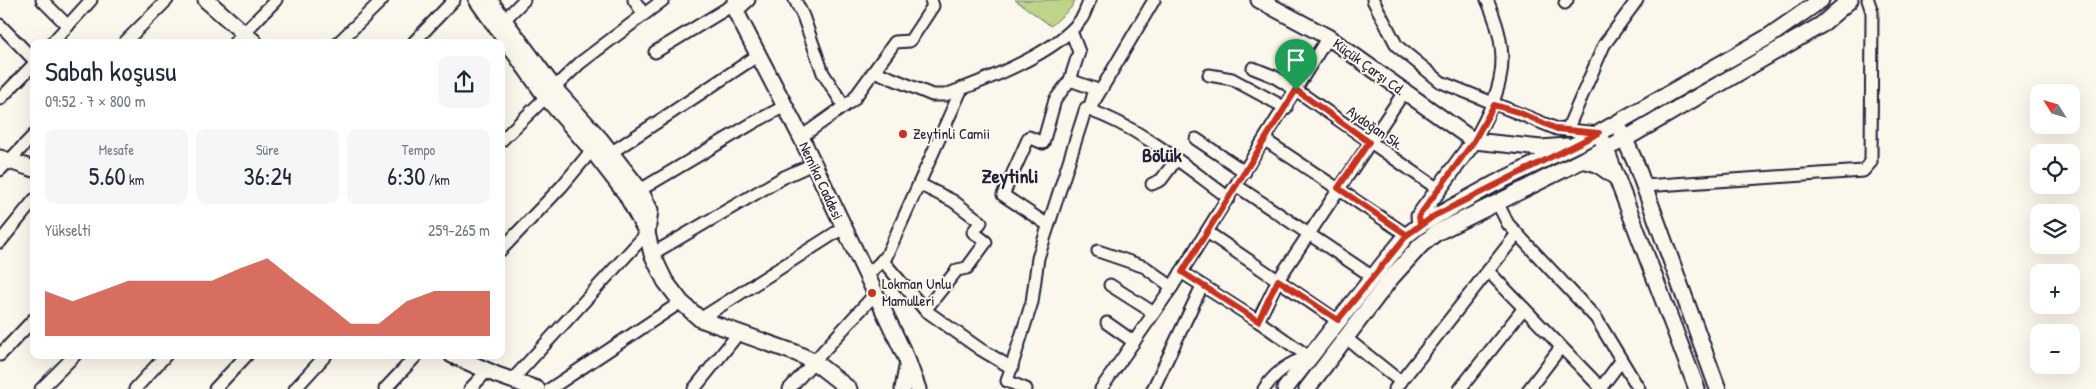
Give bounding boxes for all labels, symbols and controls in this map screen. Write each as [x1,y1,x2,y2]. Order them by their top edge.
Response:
street label: Küçük Çarşı Cd. [1329,33,1410,100]
pin [1275,39,1317,90]
icon: arrive [1282,46,1310,74]
text: Sabah koşusu [45,52,176,90]
button: share [438,56,490,108]
north arrow [2030,84,2080,134]
map controls [2030,84,2080,374]
text: 09:52 · 7 × 800 m [45,90,146,112]
street label: Aydoğan Sk. [1343,100,1408,155]
place label: Zeytinli Camii [913,123,990,144]
marker: Zeytinli Camii [897,128,909,140]
street label: Nemika Caddesi [794,138,849,223]
text: Mesafe [99,140,134,159]
text: Süre [256,140,279,159]
text: Tempo [402,140,435,159]
district label: Bölük [1142,141,1183,168]
button: locate [2030,144,2080,194]
text: 5.60 [89,159,126,193]
text: 36:24 [243,159,292,193]
text: 6:30 [387,159,425,193]
district label: Zeytinli [982,162,1038,190]
text: km [126,170,144,189]
text: /km [425,170,450,189]
button: layers [2030,204,2080,254]
text: Yükselti [45,219,91,241]
text: 259–265 m [428,219,490,241]
button: + [2030,264,2080,314]
place label: Lokman Unlu Mamulleri [882,273,951,311]
marker: Lokman Unlu Mamulleri [866,287,878,299]
button: − [2030,324,2080,374]

